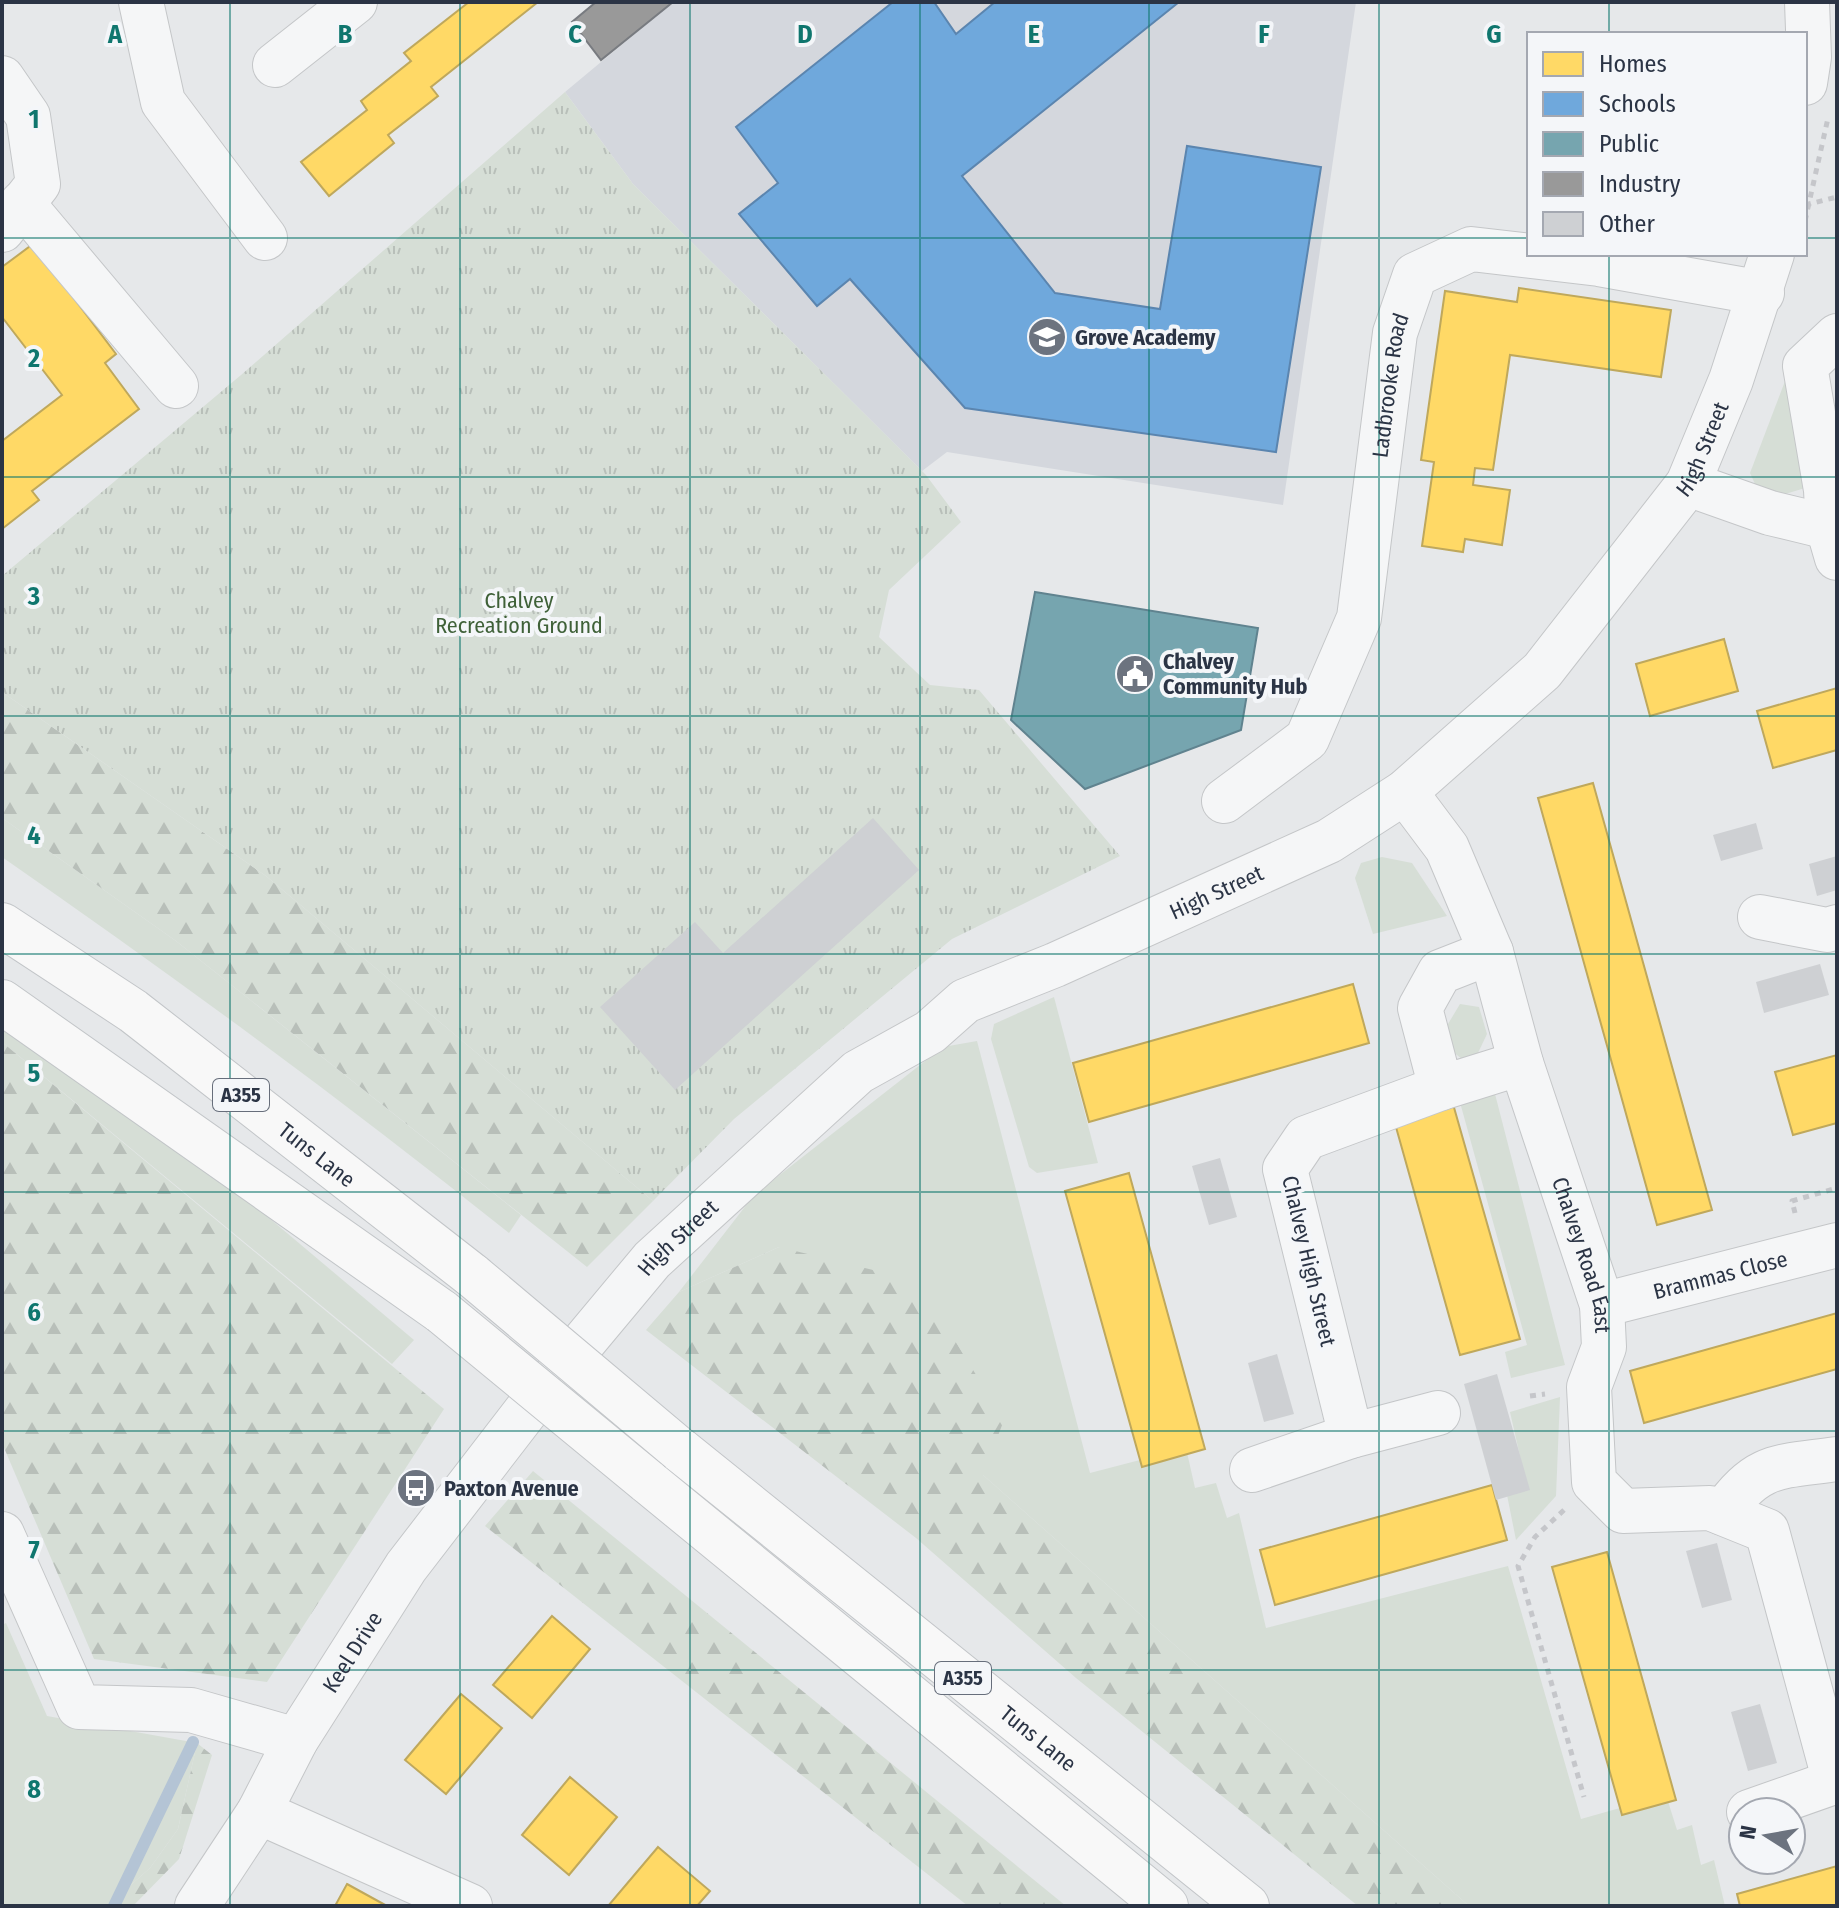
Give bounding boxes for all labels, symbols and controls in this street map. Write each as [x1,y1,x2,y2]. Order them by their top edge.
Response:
text: A [107,19,123,50]
text: B [338,19,353,50]
text: C [568,19,582,50]
text: D [797,19,813,50]
text: E [1028,19,1040,50]
text: F [1258,19,1270,50]
text: G [1486,19,1502,50]
legend [1527,32,1807,256]
text: Homes [1599,50,1667,78]
text: Schools [1599,90,1676,118]
text: 1 [29,104,40,135]
text: Public [1599,130,1659,158]
text: Industry [1599,170,1681,198]
text: Other [1599,210,1655,238]
street label: Ladbrooke Road [1366,309,1414,459]
school or university icon: Grove Academy [1026,316,1068,358]
place label: Grove Academy [1075,324,1216,351]
text: 2 [27,343,40,374]
street label: High Street [1670,397,1734,502]
text: 3 [27,581,40,612]
park label: Chalvey Recreation Ground [435,587,603,639]
place label: Chalvey Community Hub [1163,648,1307,700]
public building icon: Chalvey Community Hub [1114,653,1156,695]
text: 4 [27,820,41,851]
street label: High Street [1165,859,1268,925]
text: 5 [28,1058,41,1089]
road number: A355 [213,1079,269,1111]
street label: Tuns Lane [273,1116,361,1193]
street label: Chalvey High Street [1276,1173,1342,1350]
street label: Chalvey Road East [1547,1173,1617,1334]
street label: High Street [631,1193,724,1281]
street label: Brammas Close [1650,1245,1790,1305]
text: 6 [27,1297,41,1328]
bus stop icon: Paxton Avenue [395,1467,437,1509]
place label: Paxton Avenue [444,1475,579,1502]
text: 7 [28,1535,40,1566]
street label: Keel Drive [316,1606,388,1697]
road number: A355 [935,1662,991,1694]
street label: Tuns Lane [995,1700,1082,1777]
text: 8 [27,1774,41,1805]
north arrow [1727,1796,1807,1876]
text: N [1733,1823,1762,1841]

